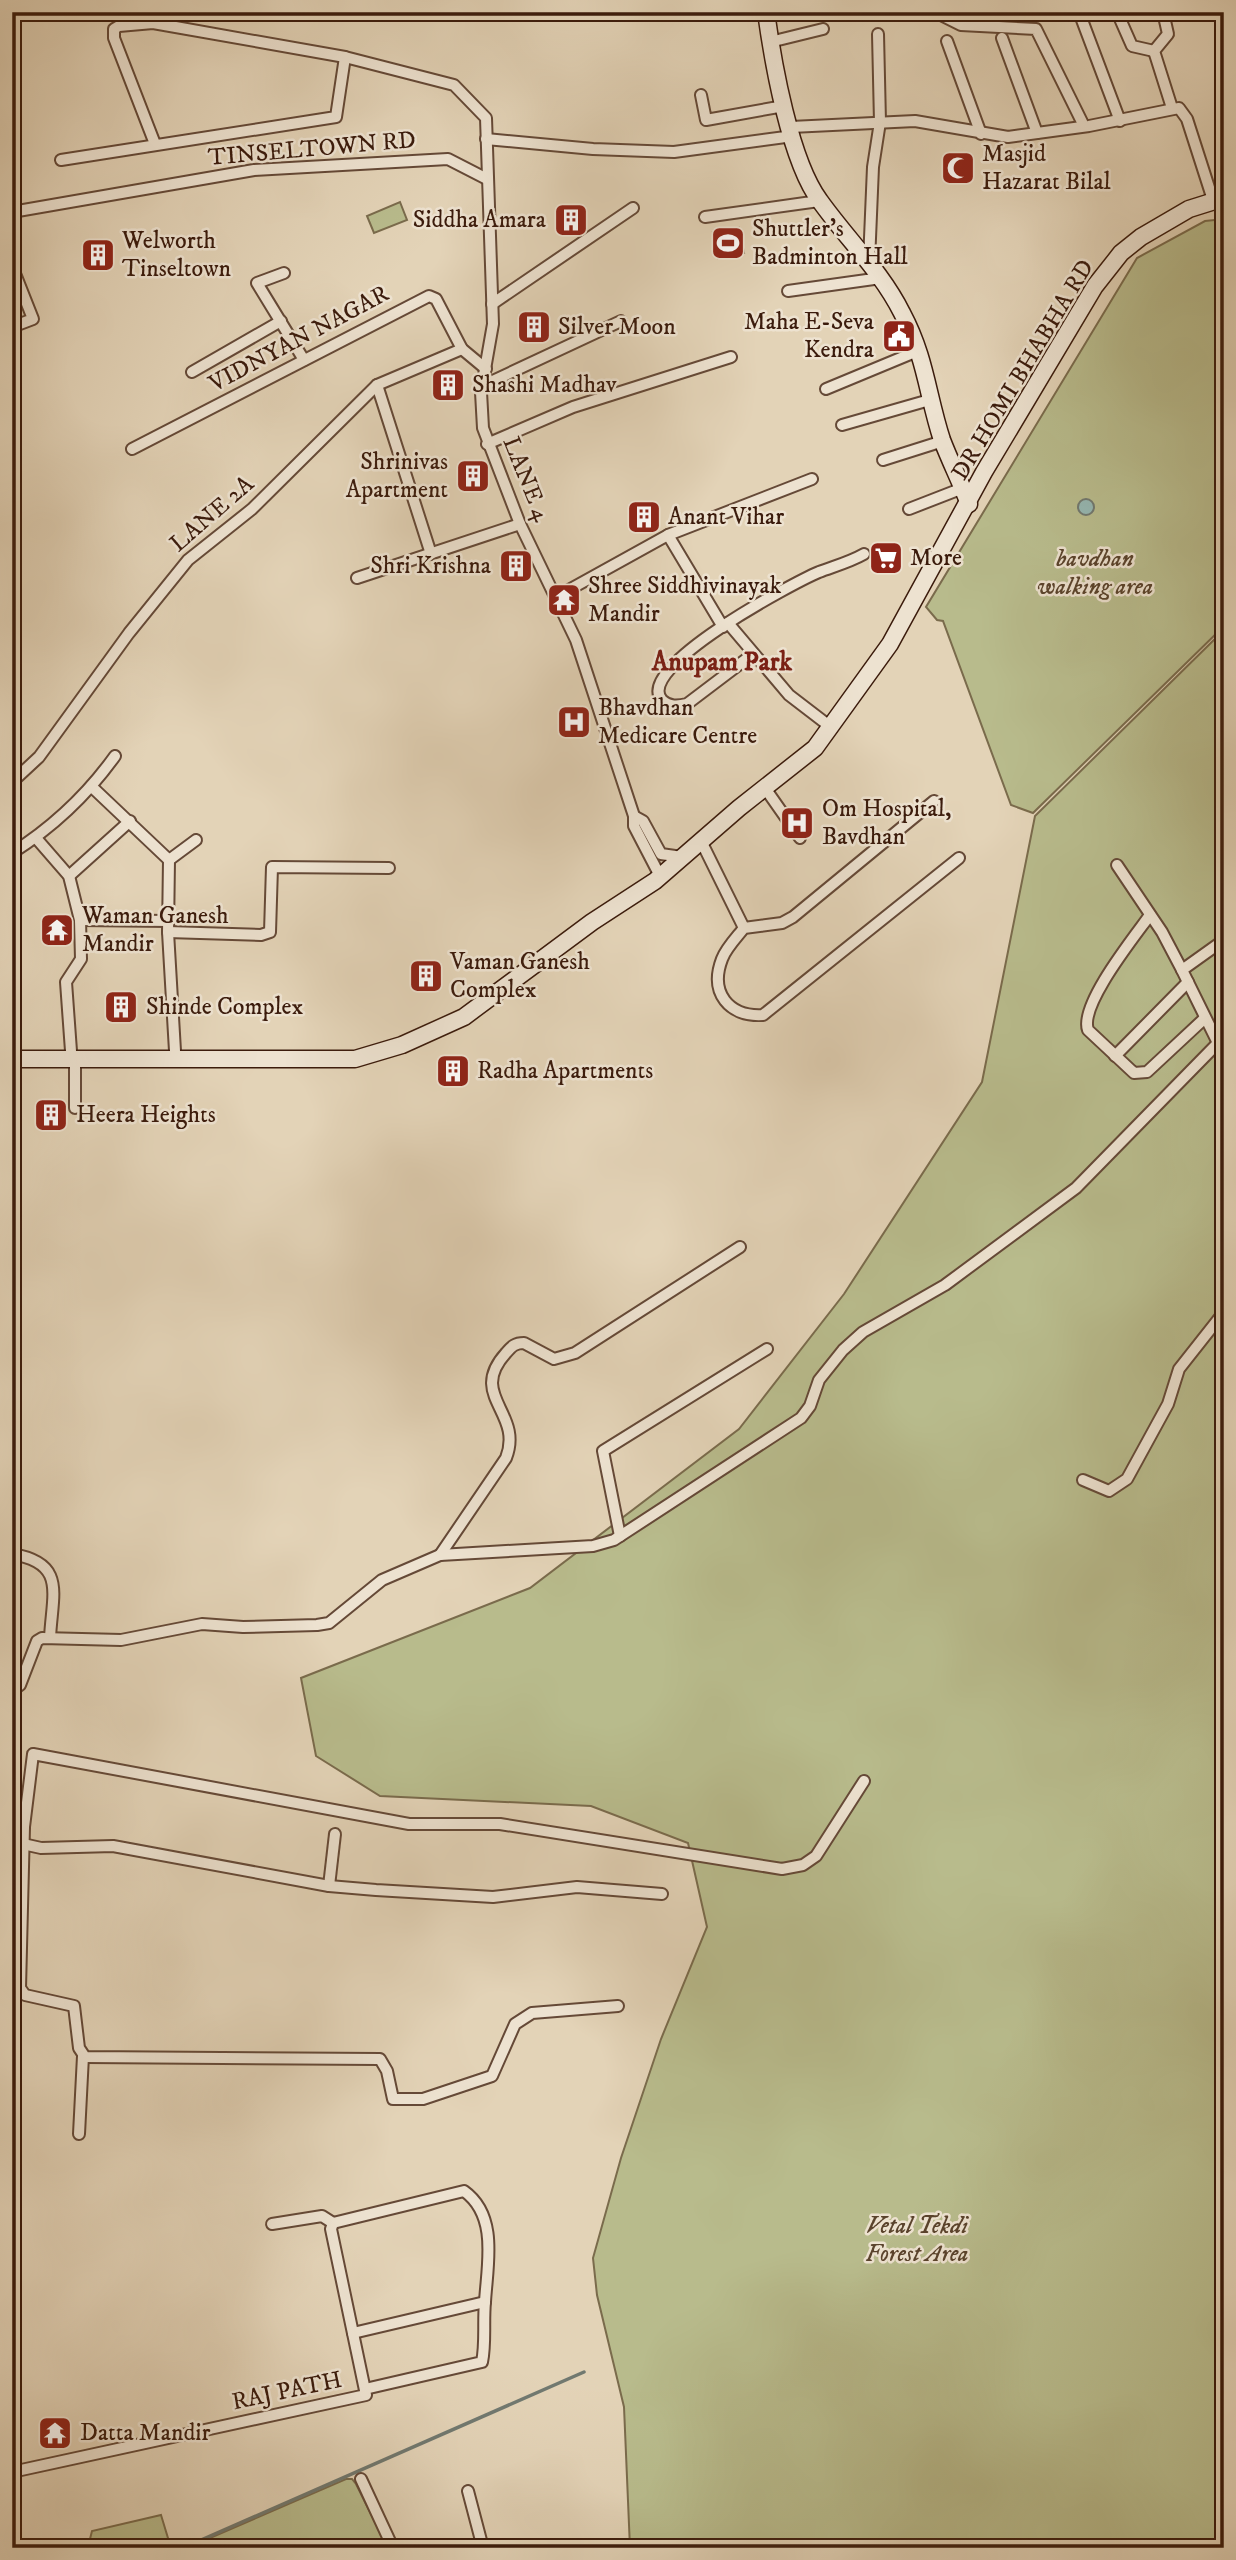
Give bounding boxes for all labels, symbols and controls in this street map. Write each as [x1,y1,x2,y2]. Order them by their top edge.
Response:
street label: TINSELTOWN RD [207,125,417,173]
place label: Masjid Hazarat Bilal [982,139,1112,197]
mosque icon: Masjid Hazarat Bilal [939,149,977,187]
building icon: Siddha Amara [552,201,590,239]
place label: Siddha Amara [413,205,547,235]
place label: Shuttler's Badminton Hall [752,214,909,272]
sports icon: Shuttler's Badminton Hall [709,224,747,262]
place label: Welworth Tinseltown [121,226,232,284]
building icon: Welworth Tinseltown [79,236,117,274]
street label: DR HOMI BHABHA RD [945,254,1101,486]
street label: VIDNYAN NAGAR [203,279,394,400]
place label: Maha E-Seva Kendra [744,307,875,365]
building icon: Silver Moon [515,308,553,346]
place label: Silver Moon [558,312,676,342]
public building icon: Maha E-Seva Kendra [880,317,918,355]
building icon: Shashi Madhav [429,366,467,404]
place label: Shashi Madhav [472,370,617,400]
street label: LANE 4 [495,432,557,527]
place label: Shrinivas Apartment [346,447,448,505]
building icon: Shrinivas Apartment [454,457,492,495]
street label: LANE 2A [164,469,261,559]
building icon: Anant Vihar [625,498,663,536]
place label: Anant Vihar [668,502,784,532]
supermarket icon: More [867,539,905,577]
place label: More [910,543,962,573]
park label: bavdhan walking area [1037,544,1153,602]
building icon: Shri Krishna [497,547,535,585]
place label: Shri Krishna [370,551,492,581]
place label: Shree Siddhivinayak Mandir [588,571,782,629]
temple icon: Shree Siddhivinayak Mandir [545,581,583,619]
district label: Anupam Park [651,646,793,679]
place label: Bhavdhan Medicare Centre [598,693,757,751]
hospital icon: Bhavdhan Medicare Centre [555,703,593,741]
place label: Om Hospital, Bavdhan [822,794,952,852]
hospital icon: Om Hospital, Bavdhan [778,804,816,842]
place label: Waman Ganesh Mandir [81,901,229,959]
temple icon: Waman Ganesh Mandir [38,911,76,949]
place label: Vaman Ganesh Complex [449,947,590,1005]
building icon: Vaman Ganesh Complex [407,957,445,995]
building icon: Shinde Complex [102,988,140,1026]
place label: Shinde Complex [146,992,304,1022]
building icon: Radha Apartments [434,1052,472,1090]
place label: Radha Apartments [477,1056,653,1086]
building icon: Heera Heights [32,1096,70,1134]
place label: Heera Heights [76,1100,216,1130]
park label: Vetal Tekdi Forest Area [866,2211,970,2269]
street label: RAJ PATH [229,2365,345,2417]
temple icon: Datta Mandir [36,2414,74,2452]
place label: Datta Mandir [80,2418,211,2448]

